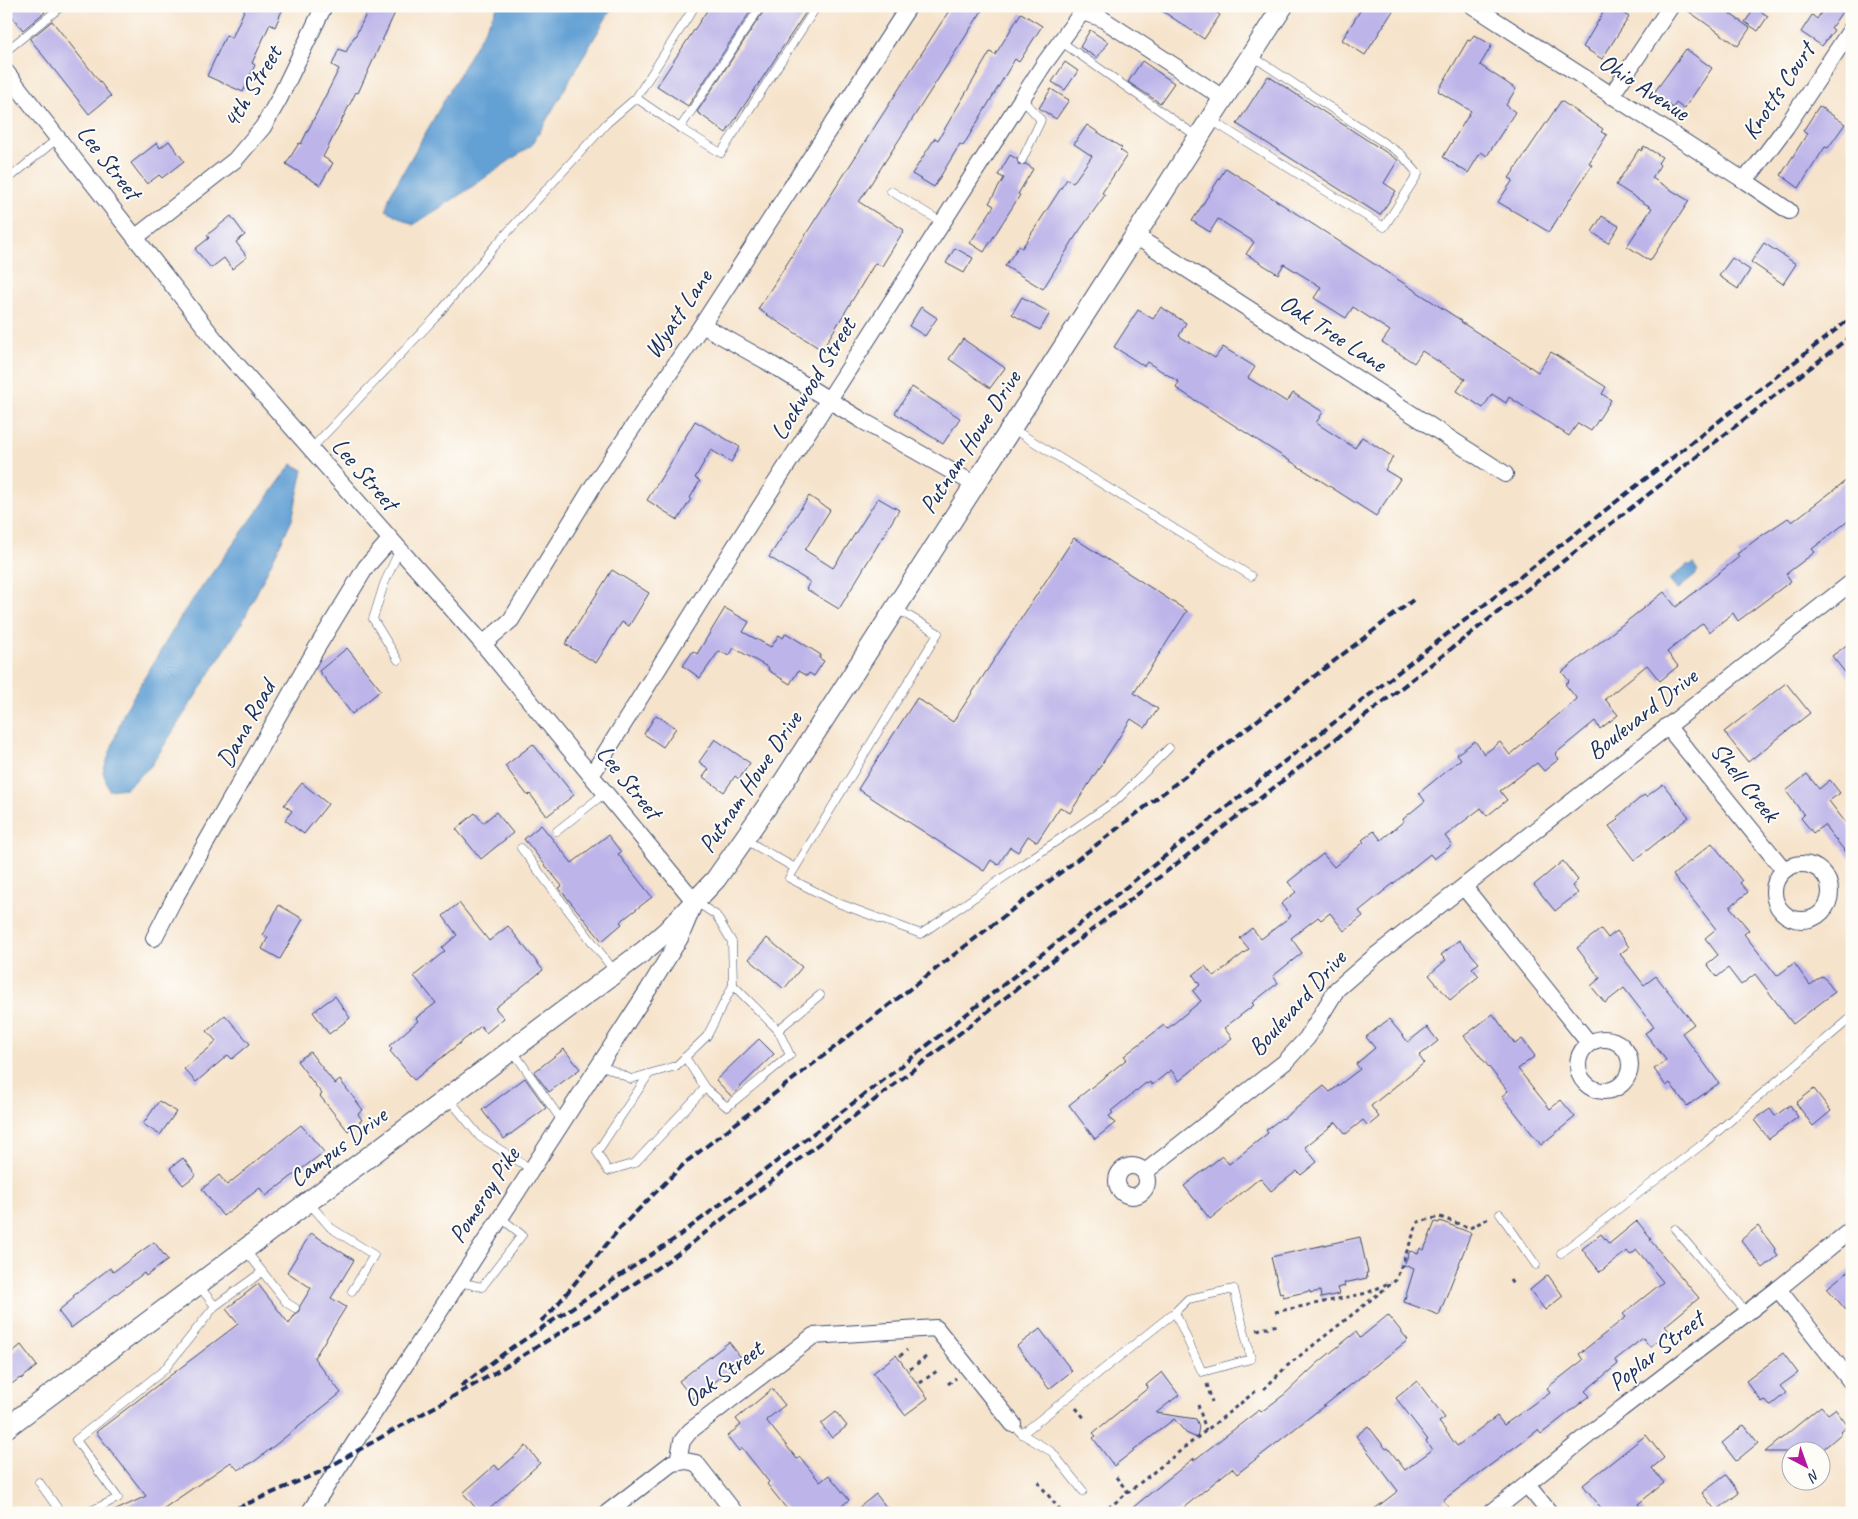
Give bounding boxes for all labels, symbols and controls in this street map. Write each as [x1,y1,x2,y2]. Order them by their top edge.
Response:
street label: Knotts Court [1734,33,1824,145]
street label: 4th Street [215,37,291,134]
street label: Ohio Avenue [1593,46,1697,129]
street label: Lee Street [70,118,151,209]
street label: Wyatt Lane [637,262,720,365]
street label: Oak Tree Lane [1274,287,1394,380]
street label: Lockwood Street [763,310,865,446]
street label: Putnam Howe Drive [912,363,1029,520]
street label: Lee Street [324,431,408,520]
street label: Boulevard Drive [1580,660,1705,767]
street label: Dana Road [209,671,285,773]
street label: Putnam Howe Drive [691,703,810,859]
street label: Shell Creek [1703,736,1788,830]
street label: Lee Street [589,738,671,829]
street label: Boulevard Drive [1241,942,1354,1063]
street label: Campus Drive [283,1099,395,1194]
street label: Pomeroy Pike [441,1139,528,1249]
street label: Poplar Street [1602,1301,1713,1398]
street label: Oak Street [676,1332,772,1415]
north arrow [1780,1442,1830,1492]
text: N [1804,1466,1823,1486]

